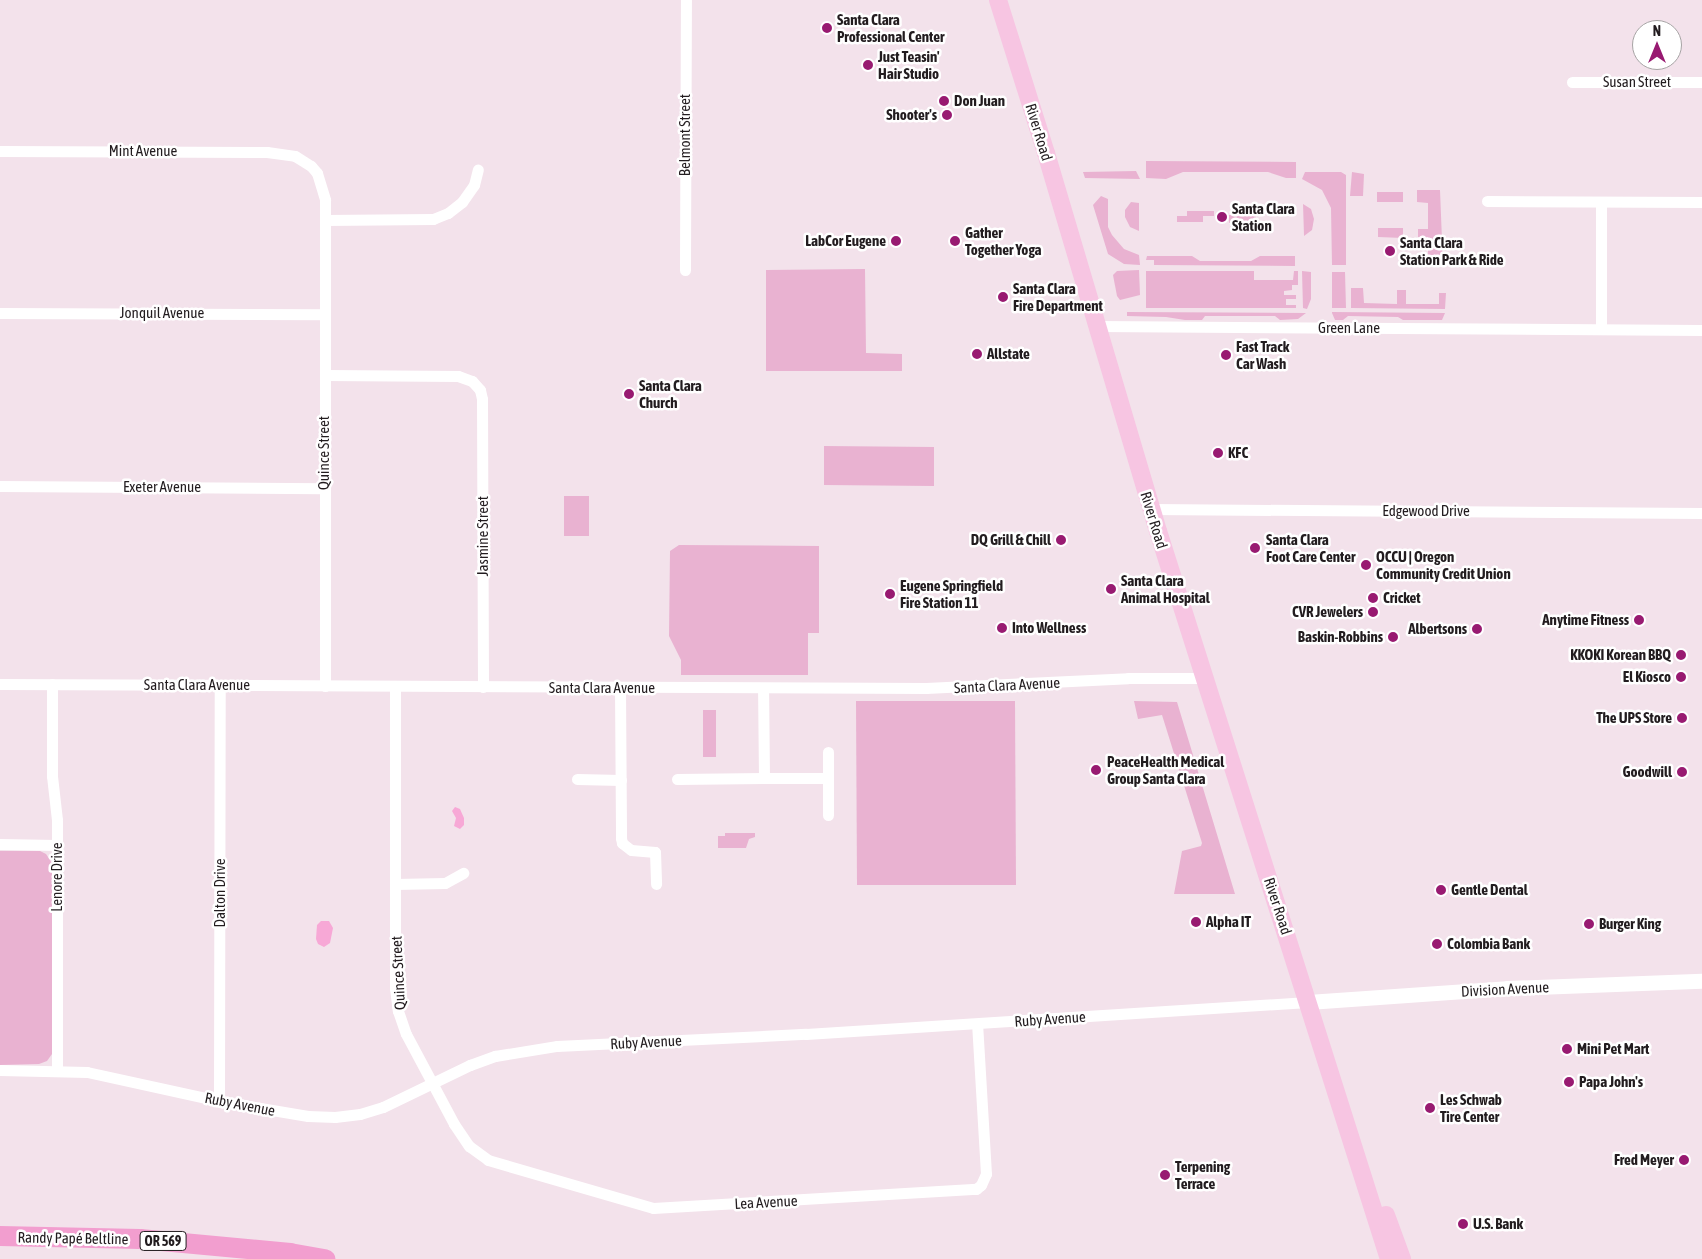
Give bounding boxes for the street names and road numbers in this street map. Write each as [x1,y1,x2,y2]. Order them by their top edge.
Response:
street label: Susan Street [1603,73,1671,91]
street label: Belmont Street [676,94,694,176]
street label: River Road [1022,101,1056,163]
street label: Mint Avenue [109,142,177,160]
street label: Jonquil Avenue [120,304,204,322]
street label: Green Lane [1318,319,1380,337]
street label: Quince Street [315,416,333,490]
street label: Exeter Avenue [123,478,201,496]
street label: River Road [1137,489,1171,551]
street label: Jasmine Street [474,496,492,576]
street label: Edgewood Drive [1382,502,1470,520]
street label: Santa Clara Avenue [953,673,1061,697]
street label: Santa Clara Avenue [144,676,250,694]
street label: Santa Clara Avenue [549,679,655,697]
street label: Lenore Drive [48,842,66,912]
street label: Dalton Drive [211,858,229,928]
street label: River Road [1260,875,1296,937]
street label: Quince Street [387,936,409,1010]
street label: Division Avenue [1461,978,1549,1000]
street label: Ruby Avenue [1014,1008,1086,1030]
street label: Ruby Avenue [610,1031,682,1053]
street label: Ruby Avenue [203,1088,277,1120]
street label: Lea Avenue [734,1191,798,1213]
street label: Randy Papé Beltline [17,1228,129,1248]
road number: OR 569 [139,1230,187,1252]

